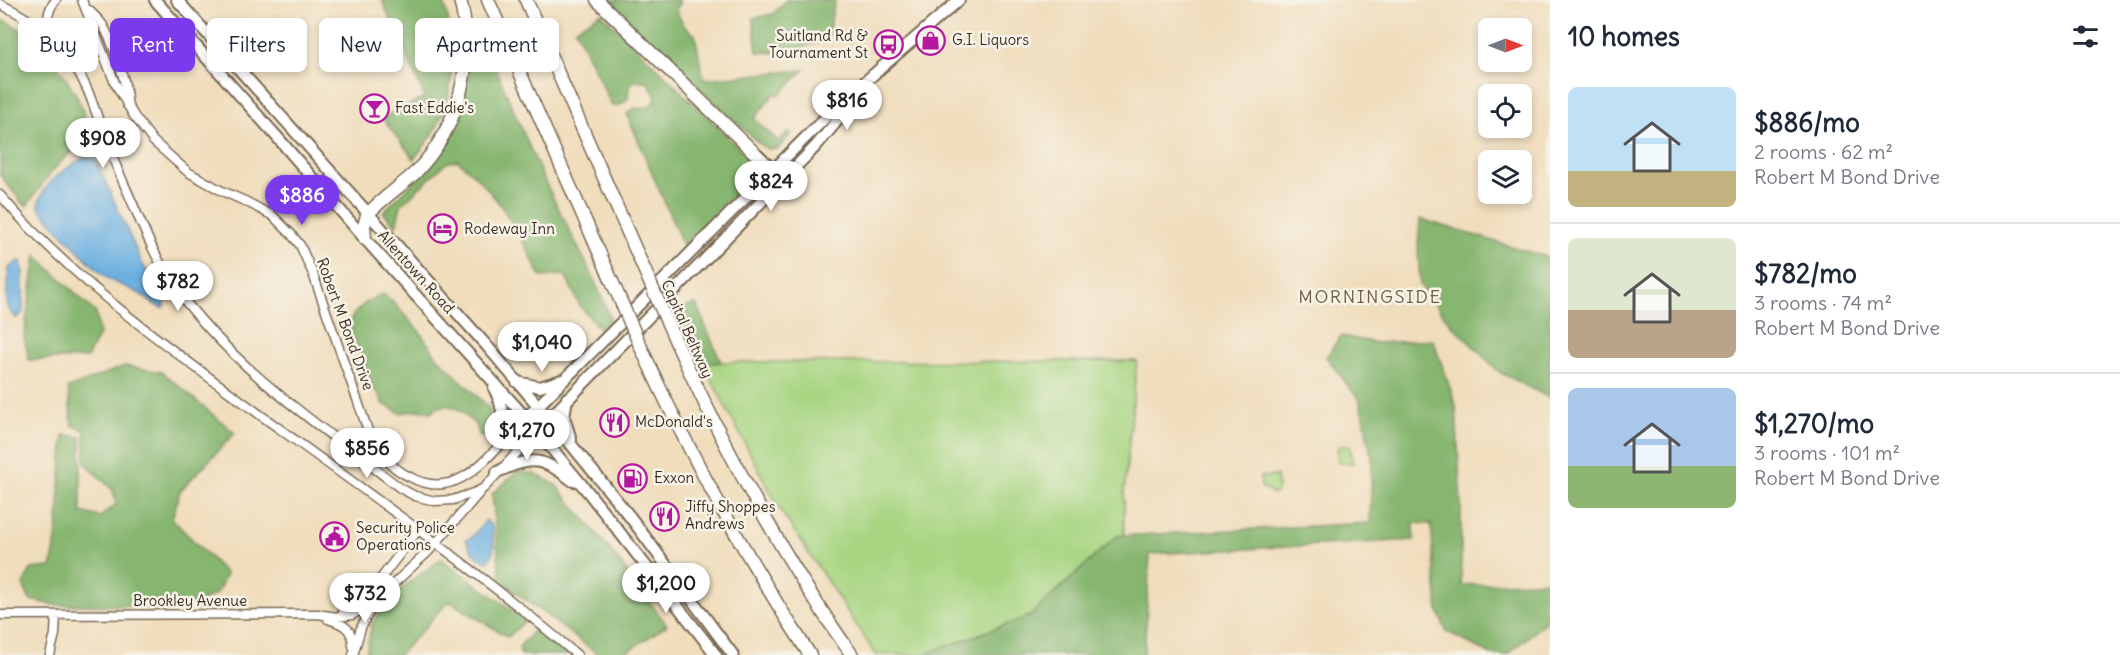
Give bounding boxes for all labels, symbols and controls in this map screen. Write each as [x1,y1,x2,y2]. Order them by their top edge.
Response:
chip: Buy [18,18,98,72]
chip: Rent [110,18,195,72]
chip: Filters [207,18,307,72]
chip: New [319,18,403,72]
chip: Apartment [415,18,559,72]
north arrow [1478,18,1532,72]
map controls [1478,18,1532,204]
text: 10 homes [1568,20,1680,53]
icon: filters [2069,20,2102,53]
shop icon: G.I. Liquors [915,24,947,56]
place label: Suitland Rd & Tournament St [769,26,869,62]
bus stop icon: Suitland Rd & Tournament St [873,29,905,61]
place label: G.I. Liquors [952,30,1029,49]
pin: $816 [811,80,883,131]
button: locate [1478,84,1532,138]
text: $816 [826,87,868,112]
bar icon: Fast Eddie's [358,92,390,124]
place label: Fast Eddie's [395,98,474,117]
text: $886/mo [1754,106,1860,139]
icon: home [1616,111,1688,183]
pin: $908 [67,118,139,169]
text: $908 [79,125,127,150]
text: 2 rooms · 62 m² [1754,139,1893,164]
button: layers [1478,150,1532,204]
pin: $824 [735,161,807,212]
text: Robert M Bond Drive [1754,164,1940,189]
text: $824 [749,168,793,193]
pin: $886 [266,175,338,226]
text: $886 [279,182,325,207]
hotel icon: Rodeway Inn [427,213,459,245]
place label: Rodeway Inn [464,219,555,238]
street label: Allentown Road [374,226,459,317]
street label: Robert M Bond Drive [313,255,378,393]
text: $782/mo [1754,257,1857,290]
pin: $782 [142,261,214,312]
icon: home [1616,262,1688,334]
text: $782 [156,268,200,293]
street label: Capital Beltway [657,277,718,381]
district label: MORNINGSIDE [1298,285,1442,308]
text: 3 rooms · 74 m² [1754,290,1892,315]
text: Robert M Bond Drive [1754,315,1940,340]
pin: $1,040 [493,322,591,373]
text: $1,040 [512,329,572,354]
restaurant icon: McDonald's [598,406,630,438]
text: $1,270/mo [1754,407,1874,440]
pin: $1,270 [478,410,576,461]
place label: McDonald's [635,412,713,431]
icon: home [1616,412,1688,484]
text: $1,270 [499,417,555,442]
pin: $856 [331,428,403,479]
text: $856 [344,435,390,460]
text: 3 rooms · 101 m² [1754,440,1900,465]
fuel station icon: Exxon [617,462,649,494]
text: Robert M Bond Drive [1754,465,1940,490]
place label: Exxon [654,468,695,487]
place label: Jiffy Shoppes Andrews [685,497,776,533]
restaurant icon: Jiffy Shoppes Andrews [648,500,680,532]
place label: Security Police Operations [356,518,455,554]
public building icon: Security Police Operations [319,521,351,553]
pin: $1,200 [617,563,715,614]
text: $1,200 [636,570,696,595]
pin: $732 [329,573,401,624]
text: $732 [343,580,387,605]
street label: Brookley Avenue [133,591,247,610]

